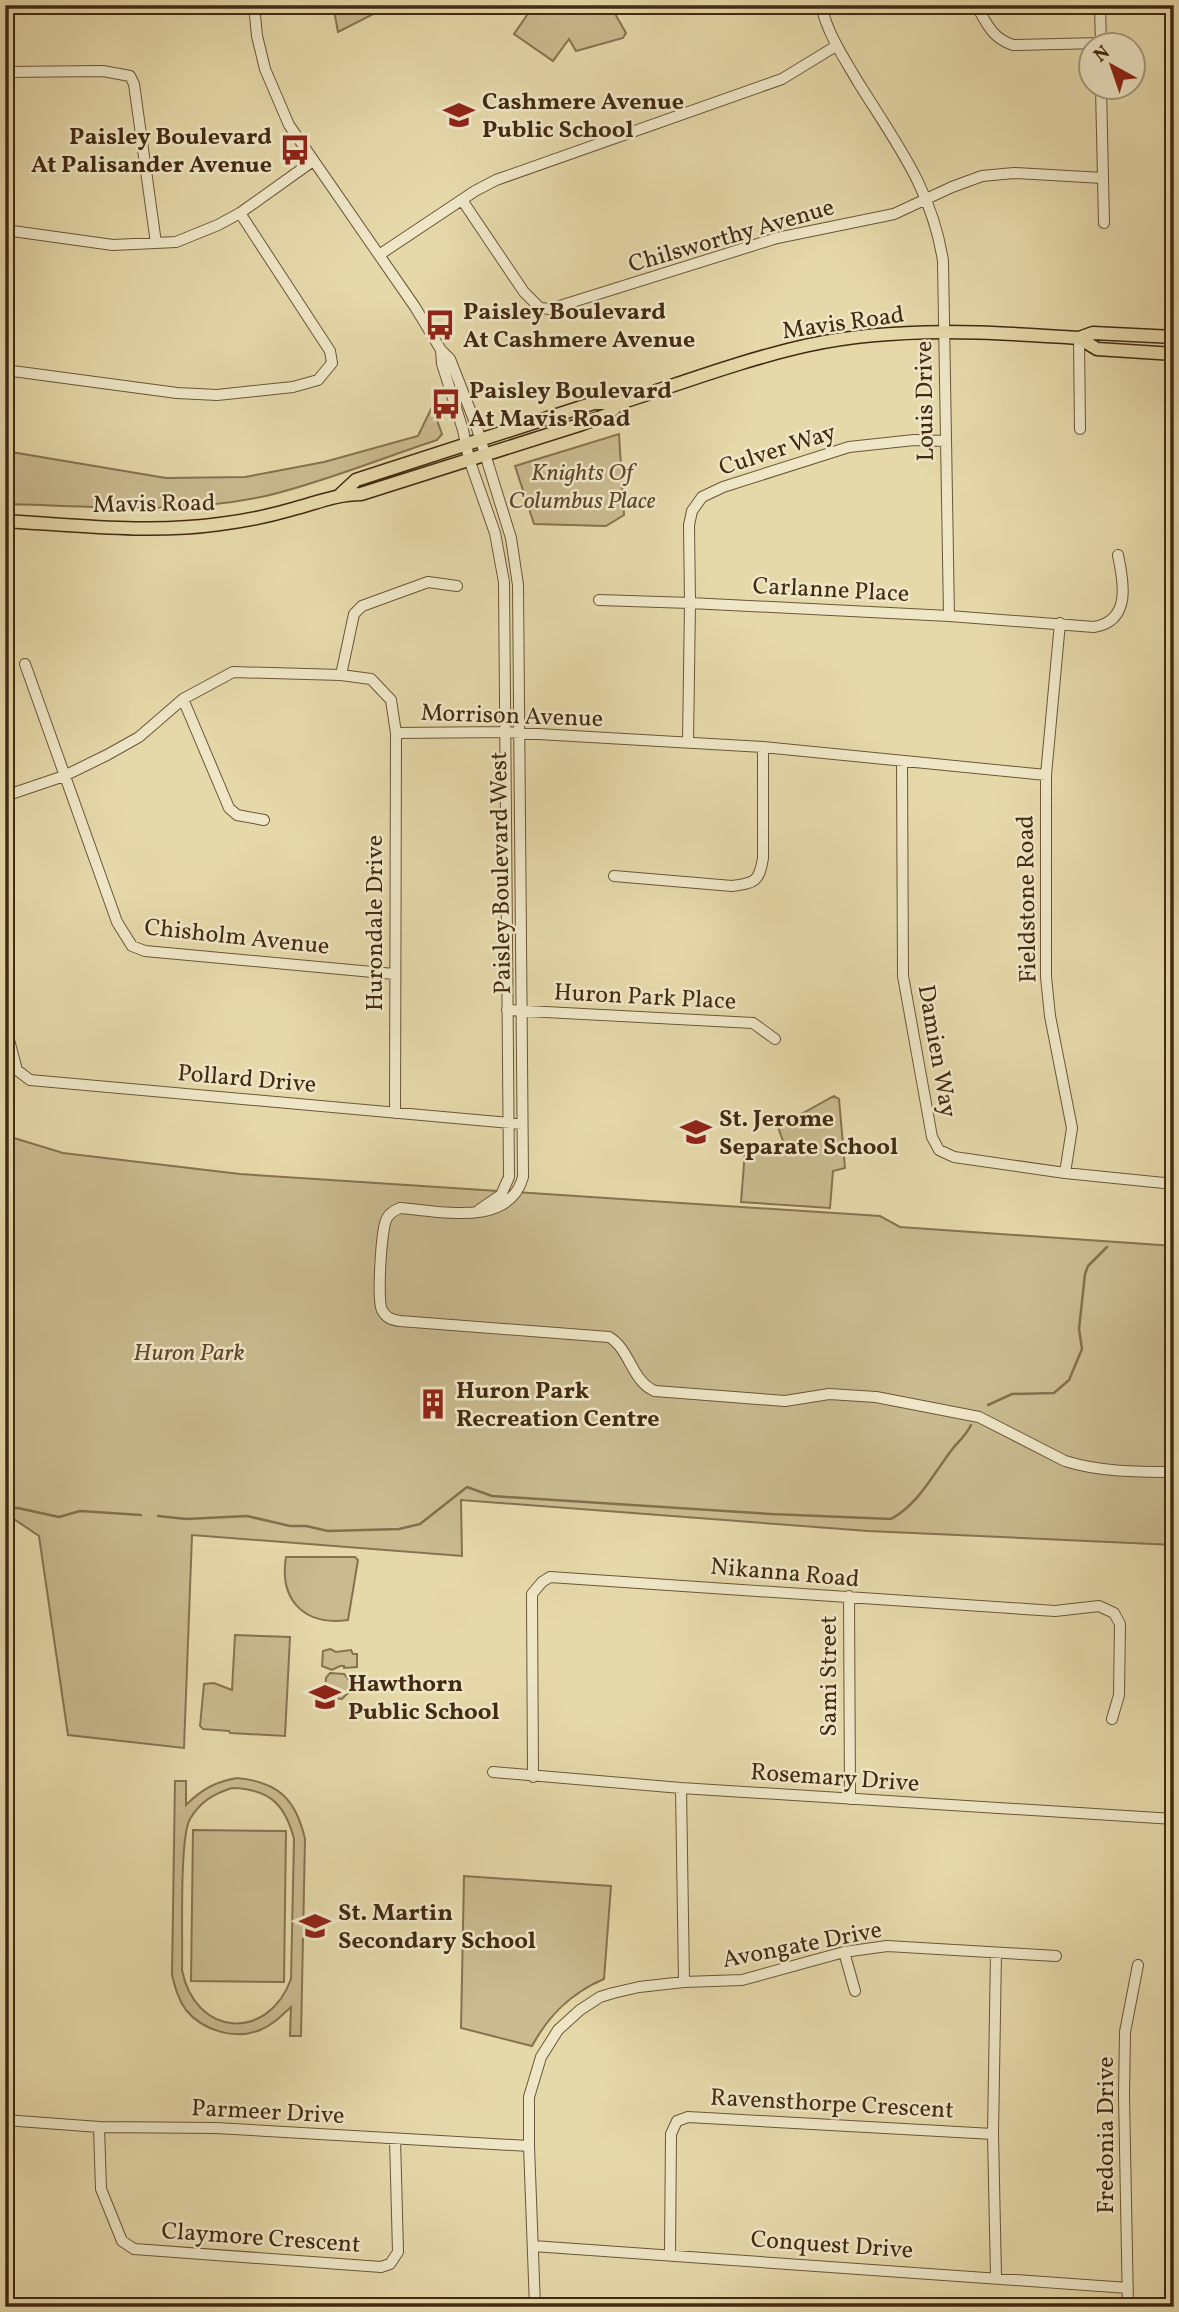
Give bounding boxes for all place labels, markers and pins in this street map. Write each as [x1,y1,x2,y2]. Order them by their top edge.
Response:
place label: Cashmere Avenue Public School [482,86,684,148]
school or university icon: Cashmere Avenue Public School [442,98,476,132]
place label: Paisley Boulevard At Palisander Avenue [31,121,272,183]
bus stop icon: Paisley Boulevard At Palisander Avenue [278,133,312,167]
place label: Paisley Boulevard At Cashmere Avenue [463,296,695,358]
bus stop icon: Paisley Boulevard At Cashmere Avenue [423,308,457,342]
place label: Paisley Boulevard At Mavis Road [469,375,672,437]
bus stop icon: Paisley Boulevard At Mavis Road [429,387,463,421]
place label: St. Jerome Separate School [719,1103,898,1165]
school or university icon: St. Jerome Separate School [679,1115,713,1149]
place label: Huron Park Recreation Centre [456,1375,660,1437]
building icon: Huron Park Recreation Centre [416,1387,450,1421]
place label: Hawthorn Public School [348,1668,500,1730]
school or university icon: Hawthorn Public School [308,1680,342,1714]
place label: St. Martin Secondary School [338,1897,536,1959]
school or university icon: St. Martin Secondary School [298,1909,332,1943]

